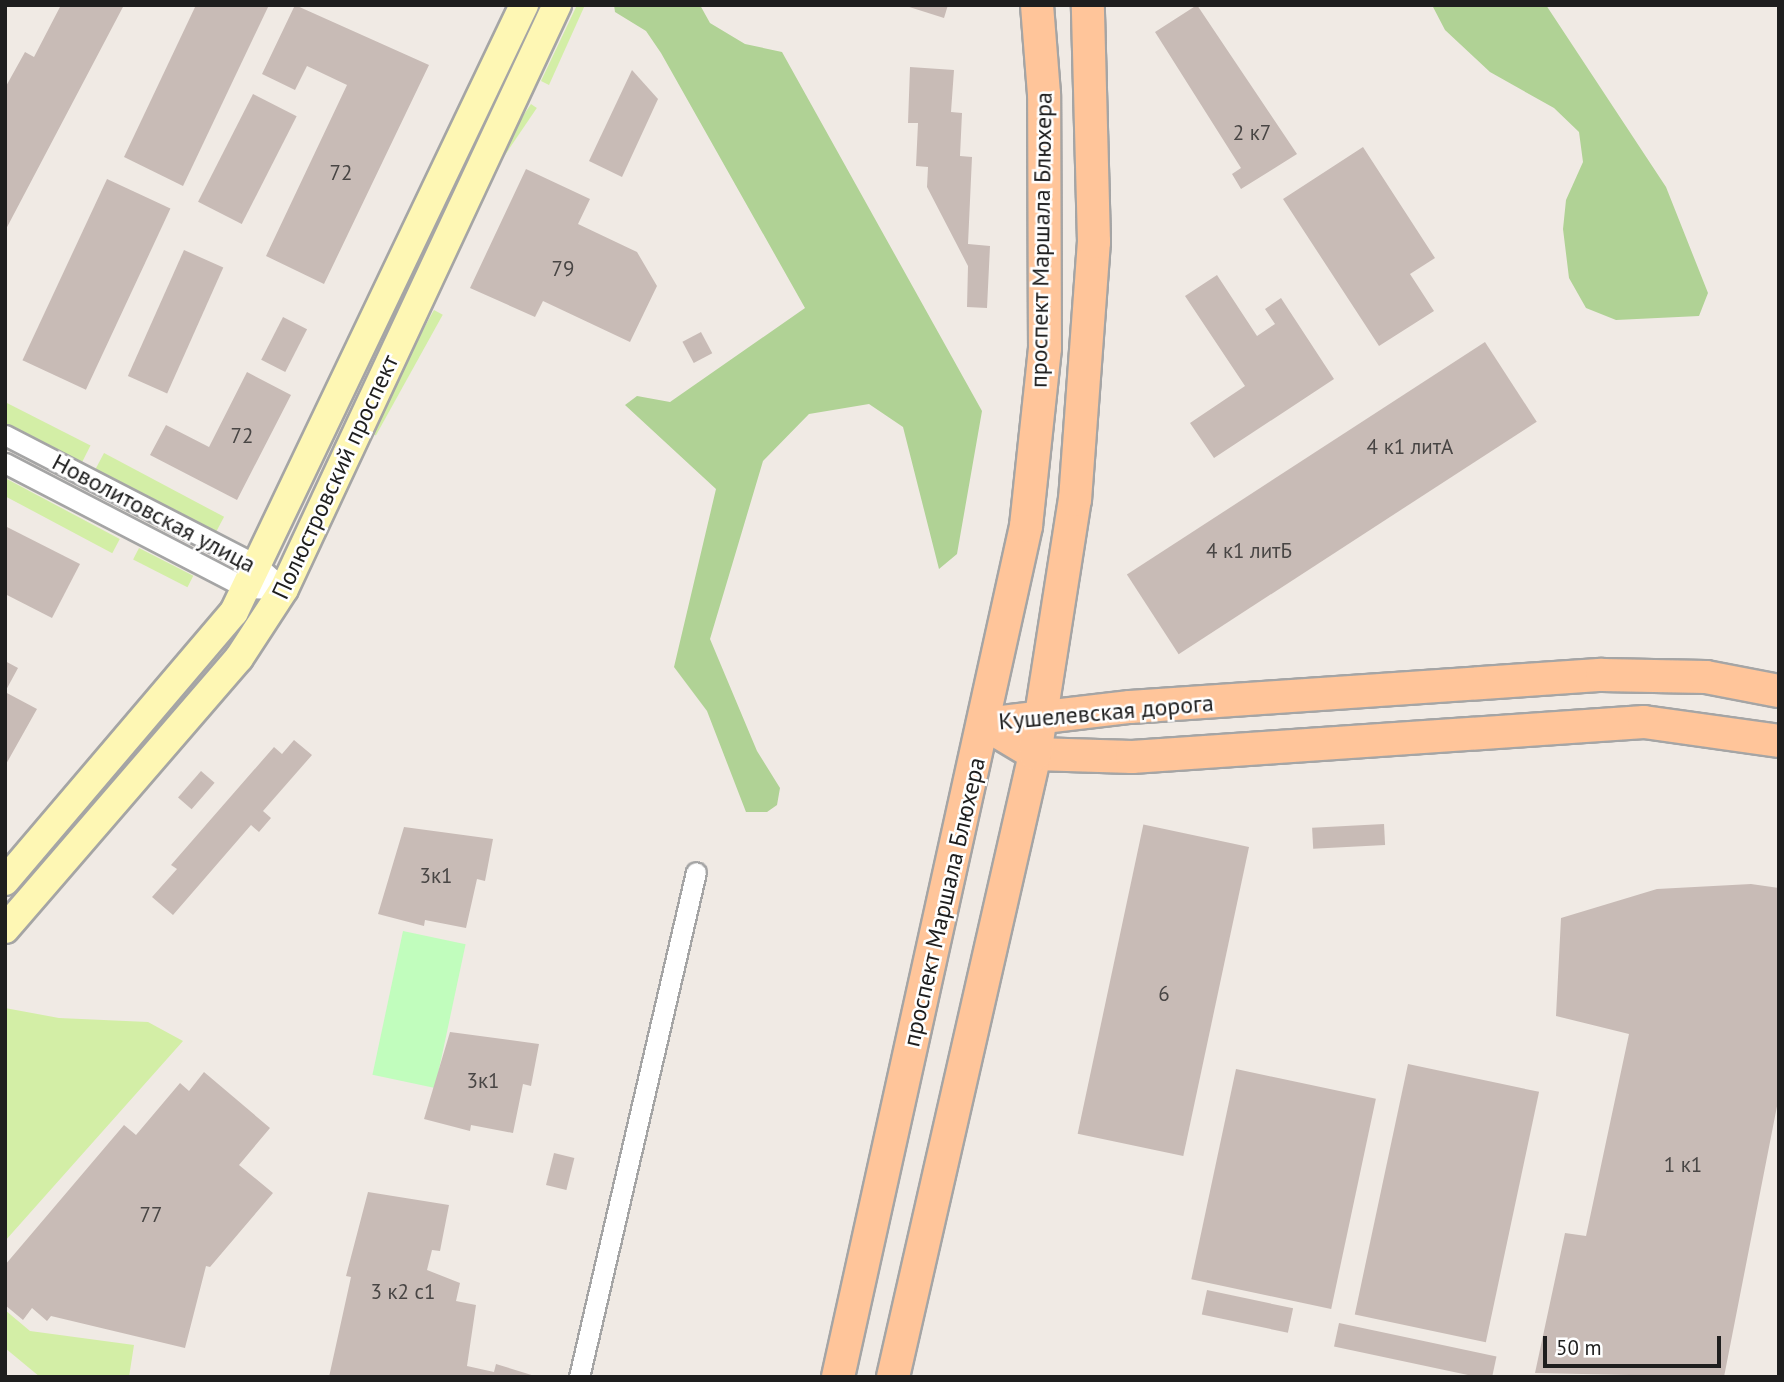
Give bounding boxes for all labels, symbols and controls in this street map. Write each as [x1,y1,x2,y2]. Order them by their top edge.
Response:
street label: проспект Маршала Блюхера [1024,91,1058,389]
house number: 2 к7 [1233,120,1271,146]
house number: 72 [330,160,352,186]
house number: 79 [552,256,574,282]
street label: Полюстровский проспект [266,350,404,604]
house number: 72 [231,423,253,449]
house number: 4 к1 литА [1367,434,1453,460]
street label: Новолитовская улица [47,447,261,579]
house number: 4 к1 литБ [1206,538,1292,564]
street label: Кушелевская дорога [997,688,1215,736]
street label: проспект Маршала Блюхера [897,754,991,1050]
house number: 3к1 [420,863,452,889]
house number: 6 [1158,981,1170,1007]
house number: 3к1 [467,1068,499,1094]
house number: 1 к1 [1664,1152,1702,1178]
house number: 77 [140,1202,162,1228]
house number: 3 к2 с1 [370,1279,436,1305]
scale bar [1546,1322,1724,1366]
text: 50 m [1556,1334,1602,1361]

